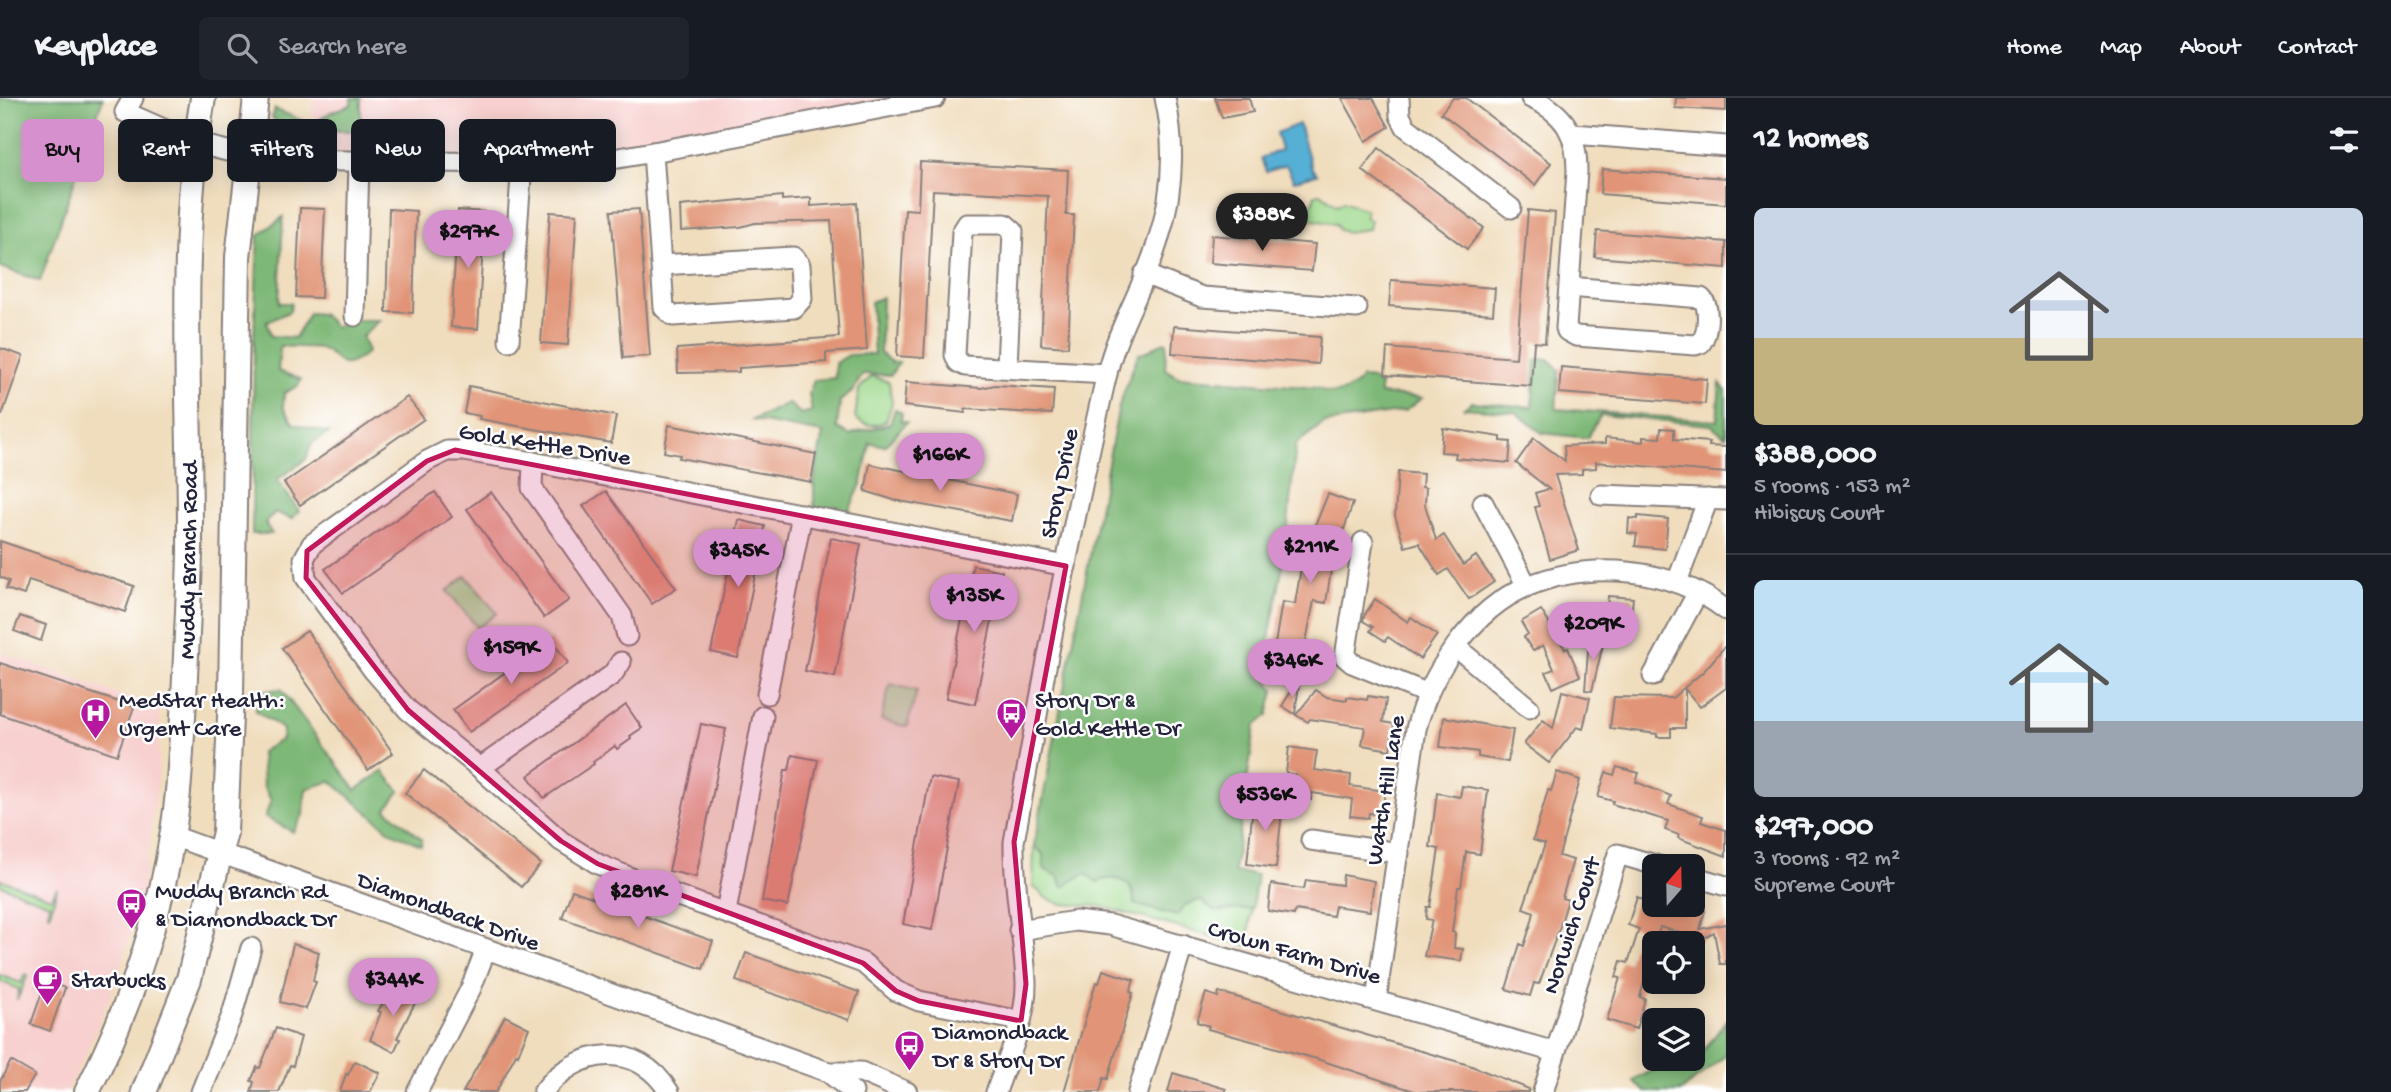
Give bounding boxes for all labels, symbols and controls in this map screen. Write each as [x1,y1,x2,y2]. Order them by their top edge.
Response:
search box [199,17,689,80]
text: Keyplace [35,29,157,67]
icon: search [223,29,261,67]
text: Search here [279,33,407,64]
text: Home [2006,34,2062,63]
text: Map [2100,34,2142,63]
text: About [2180,34,2240,63]
text: Contact [2278,34,2356,63]
chip: Buy [21,119,104,182]
chip: Rent [118,119,213,182]
chip: Filters [227,119,337,182]
chip: New [351,119,445,182]
chip: Apartment [459,119,616,182]
icon: filters [2325,121,2363,159]
text: 12 homes [1754,123,1867,158]
pin: $388K [1213,194,1311,253]
text: $388K [1232,202,1292,229]
pin: $297K [419,211,517,270]
text: $297K [439,219,497,246]
icon: home [1996,253,2122,379]
street label: Gold Kettle Drive [457,419,633,474]
street label: Story Drive [1036,425,1087,541]
pin: $166K [891,434,989,493]
text: $388,000 [1754,439,1876,474]
text: $166K [912,442,968,469]
street label: Muddy Branch Road [174,459,207,659]
text: 5 rooms · 153 m² [1754,474,1911,501]
text: Hibiscus Court [1754,501,1883,528]
pin: $211K [1261,526,1359,585]
pin: $345K [689,530,787,589]
text: $211K [1284,534,1336,561]
text: $345K [709,538,767,565]
pin: $135K [925,574,1023,634]
text: $135K [946,583,1002,610]
pin: $209K [1544,602,1642,662]
text: $209K [1564,611,1622,638]
icon: home [1996,625,2122,751]
pin: $159K [462,626,560,686]
text: $159K [483,635,539,662]
pin: $346K [1243,640,1341,699]
text: $346K [1263,648,1321,675]
place label: MedStar Health: Urgent Care [119,688,285,745]
place label: Story Dr & Gold Kettle Dr [1035,688,1183,745]
hospital icon: MedStar Health: Urgent Care [79,696,113,740]
bus stop icon: Story Dr & Gold Kettle Dr [995,696,1029,740]
street label: Watch Hill Lane [1361,713,1414,868]
pin: $536K [1216,774,1314,833]
text: $536K [1236,782,1294,809]
text: $297,000 [1754,811,1873,846]
text: 3 rooms · 92 m² [1754,846,1900,873]
street label: Norwich Court [1538,852,1610,998]
north arrow [1642,854,1704,917]
map controls [1642,854,1705,1071]
street label: Diamondback Drive [351,866,544,960]
pin: $281K [589,870,687,930]
text: Supreme Court [1754,873,1893,900]
place label: Muddy Branch Rd & Diamondback Dr [155,879,338,936]
text: $281K [610,879,666,906]
bus stop icon: Muddy Branch Rd & Diamondback Dr [115,887,149,931]
street label: Crown Farm Drive [1204,916,1385,993]
button: locate [1642,931,1705,994]
pin: $344K [344,958,442,1018]
cafe icon: Starbucks [31,962,65,1006]
text: $344K [365,967,421,994]
place label: Starbucks [71,968,167,997]
button: layers [1642,1008,1705,1071]
place label: Diamondback Dr & Story Dr [931,1020,1069,1077]
bus stop icon: Diamondback Dr & Story Dr [893,1028,927,1072]

